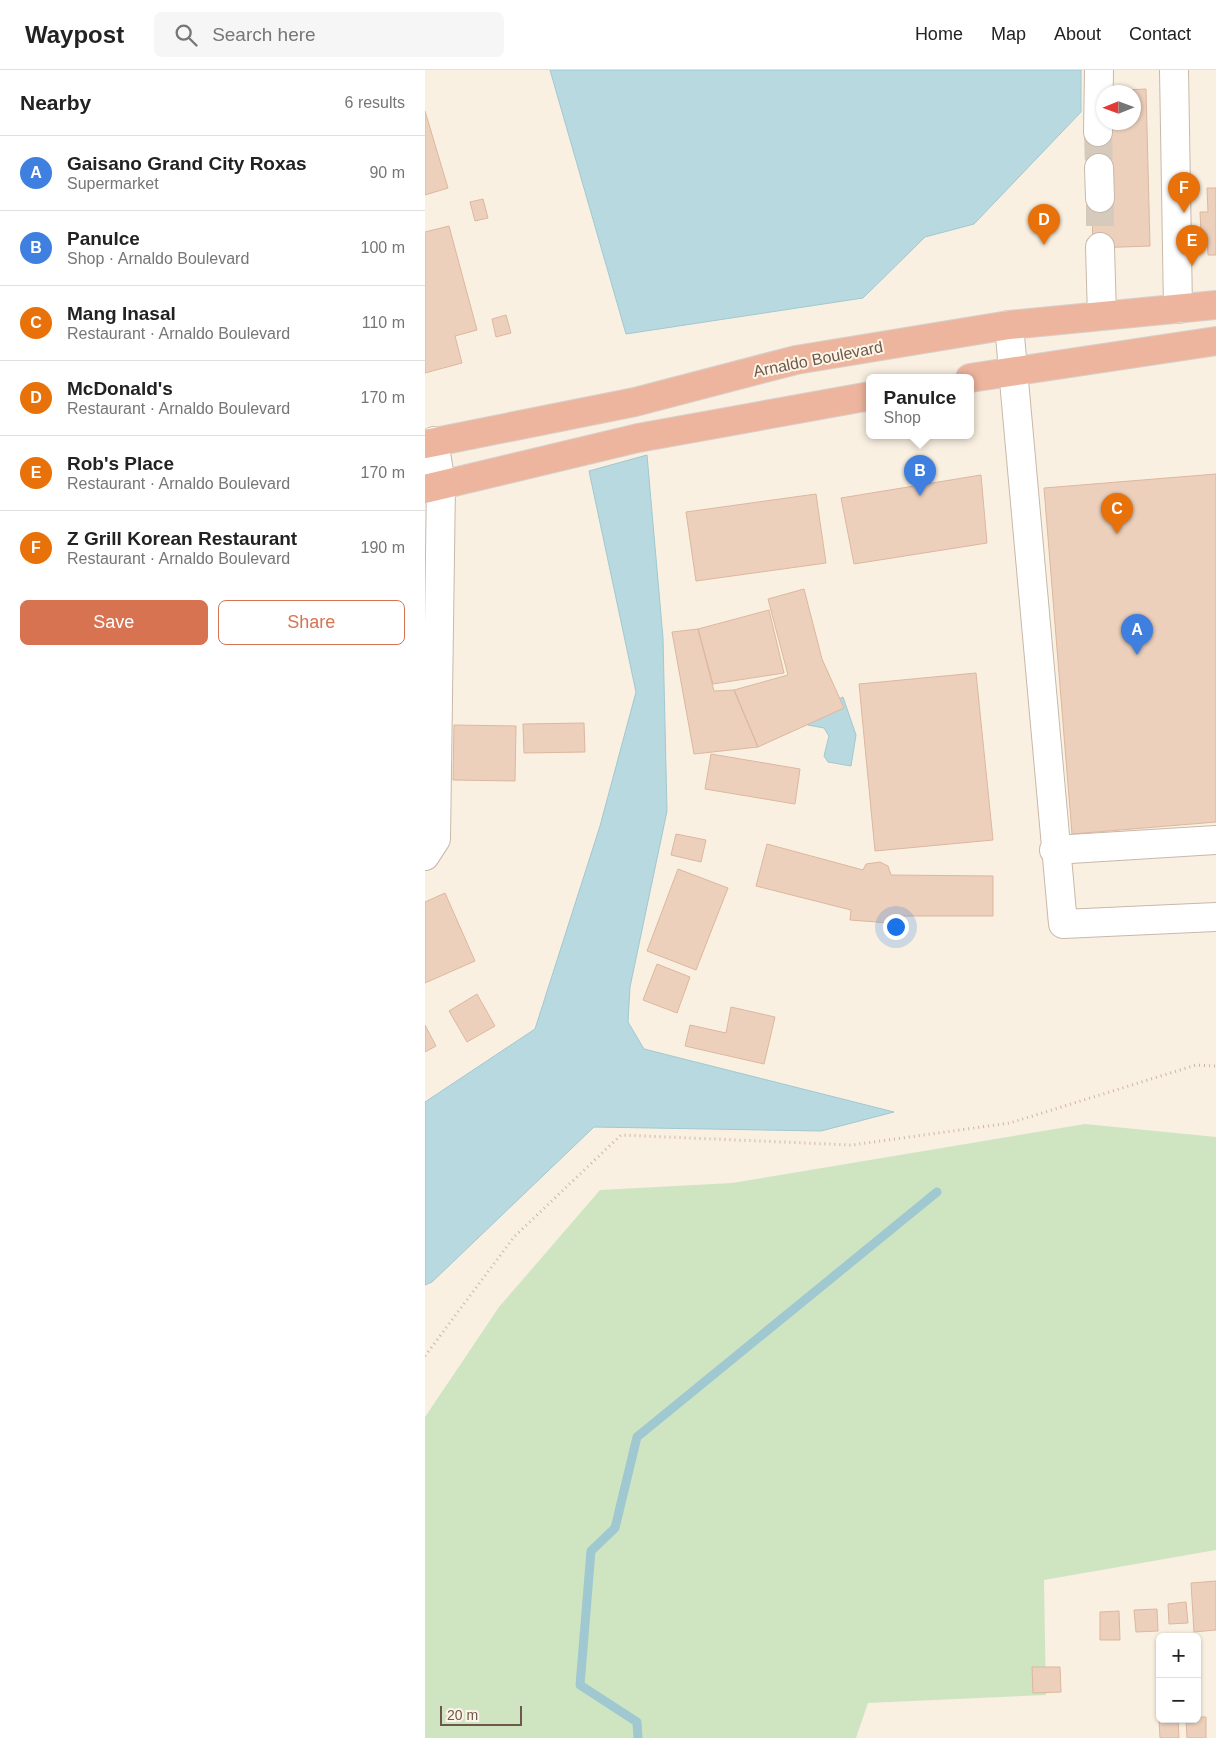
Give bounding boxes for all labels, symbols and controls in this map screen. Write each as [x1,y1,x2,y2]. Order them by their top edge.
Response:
search box [154,12,504,57]
text: Waypost [25,21,124,48]
icon: search [172,21,200,49]
text: Search here [212,24,316,45]
text: Home [915,24,963,44]
text: Map [991,24,1026,44]
text: About [1054,24,1101,44]
text: Contact [1129,24,1191,44]
north arrow [1096,85,1141,130]
text: Nearby [20,91,91,114]
text: 6 results [345,94,405,111]
text: Gaisano Grand City Roxas [67,153,307,174]
text: A [30,164,42,181]
text: 90 m [369,164,405,181]
pin: F [1168,172,1200,213]
text: Supermarket [67,175,159,192]
pin: D [1028,204,1060,245]
pin: E [1176,225,1208,266]
text: Panulce [67,228,140,249]
text: B [30,239,42,256]
text: 100 m [361,239,405,256]
text: Shop · Arnaldo Boulevard [67,250,249,267]
text: Mang Inasal [67,303,176,324]
text: C [30,314,42,331]
text: 110 m [362,314,405,331]
text: Restaurant · Arnaldo Boulevard [67,325,290,342]
street label: Arnaldo Boulevard [752,338,884,380]
popup [866,374,974,439]
text: McDonald's [67,378,173,399]
text: Panulce [884,387,956,408]
text: D [30,389,42,406]
text: 170 m [361,389,405,406]
text: Restaurant · Arnaldo Boulevard [67,400,290,417]
text: Shop [884,409,921,426]
text: Rob's Place [67,453,174,474]
pin: B [904,455,936,496]
text: E [31,464,41,481]
text: 170 m [361,464,405,481]
text: Restaurant · Arnaldo Boulevard [67,475,290,492]
pin: C [1101,493,1133,534]
text: Z Grill Korean Restaurant [67,528,297,549]
text: F [31,539,41,556]
text: 190 m [361,539,405,556]
text: Restaurant · Arnaldo Boulevard [67,550,290,567]
button: Save [20,600,208,645]
button: Share [218,600,405,645]
pin: A [1121,614,1153,655]
your location [883,914,909,940]
map controls [1156,1633,1201,1723]
button: + [1156,1633,1201,1678]
button: − [1156,1678,1201,1723]
scale bar [440,1703,523,1726]
text: 20 m [447,1707,478,1723]

